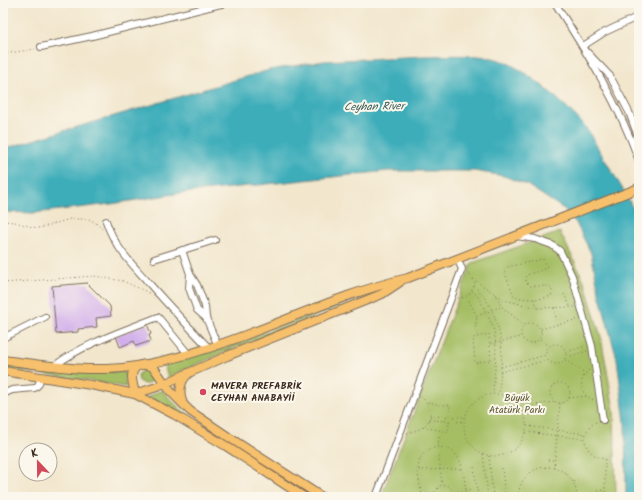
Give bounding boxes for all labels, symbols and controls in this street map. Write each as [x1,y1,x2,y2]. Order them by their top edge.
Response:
water label: Ceyhan River [344,97,407,117]
place label: MAVERA PREFABRİK CEYHAN ANABAYİİ [211,378,302,406]
marker: MAVERA PREFABRİK CEYHAN ANABAYİİ [198,387,208,397]
park label: Büyük Atatürk Parkı [489,390,545,418]
north arrow [18,442,58,482]
text: K [28,444,41,463]

